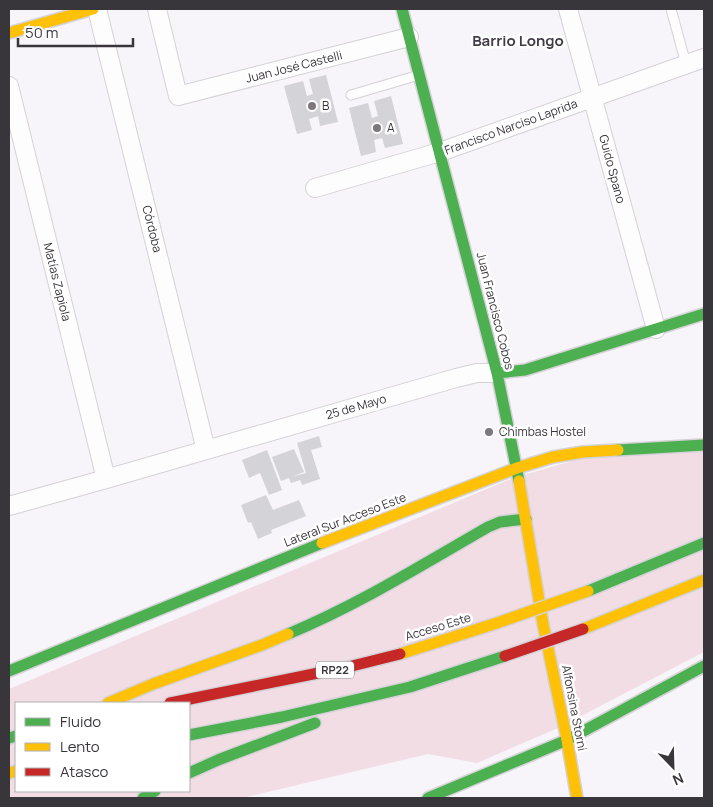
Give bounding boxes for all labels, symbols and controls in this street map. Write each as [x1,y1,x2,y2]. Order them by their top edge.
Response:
scale bar [18,15,132,47]
text: 50 m [25,22,59,43]
district label: Barrio Longo [472,30,564,51]
street label: Juan José Castelli [244,46,344,87]
street label: Francisco Narciso Laprida [442,95,580,159]
place label: B [322,97,329,114]
marker: B [306,100,318,112]
place label: A [387,119,395,136]
marker: A [371,122,383,134]
street label: Guido Spano [595,133,630,205]
street label: Córdoba [138,204,167,254]
street label: Matías Zapiola [40,241,75,323]
street label: Juan Francisco Cobos [473,250,518,371]
street label: 25 de Mayo [324,390,388,423]
place label: Chimbas Hostel [499,423,586,440]
marker: Chimbas Hostel [483,426,495,438]
street label: Lateral Sur Acceso Este [281,488,408,551]
street label: Acceso Este [403,608,473,645]
road number: RP22 [316,662,354,678]
street label: Alfonsina Storni [558,663,591,752]
legend [15,702,190,792]
text: Fluido [60,711,101,732]
text: Lento [60,736,100,757]
north arrow [648,742,698,792]
text: Atasco [60,761,108,782]
text: N [670,769,687,790]

